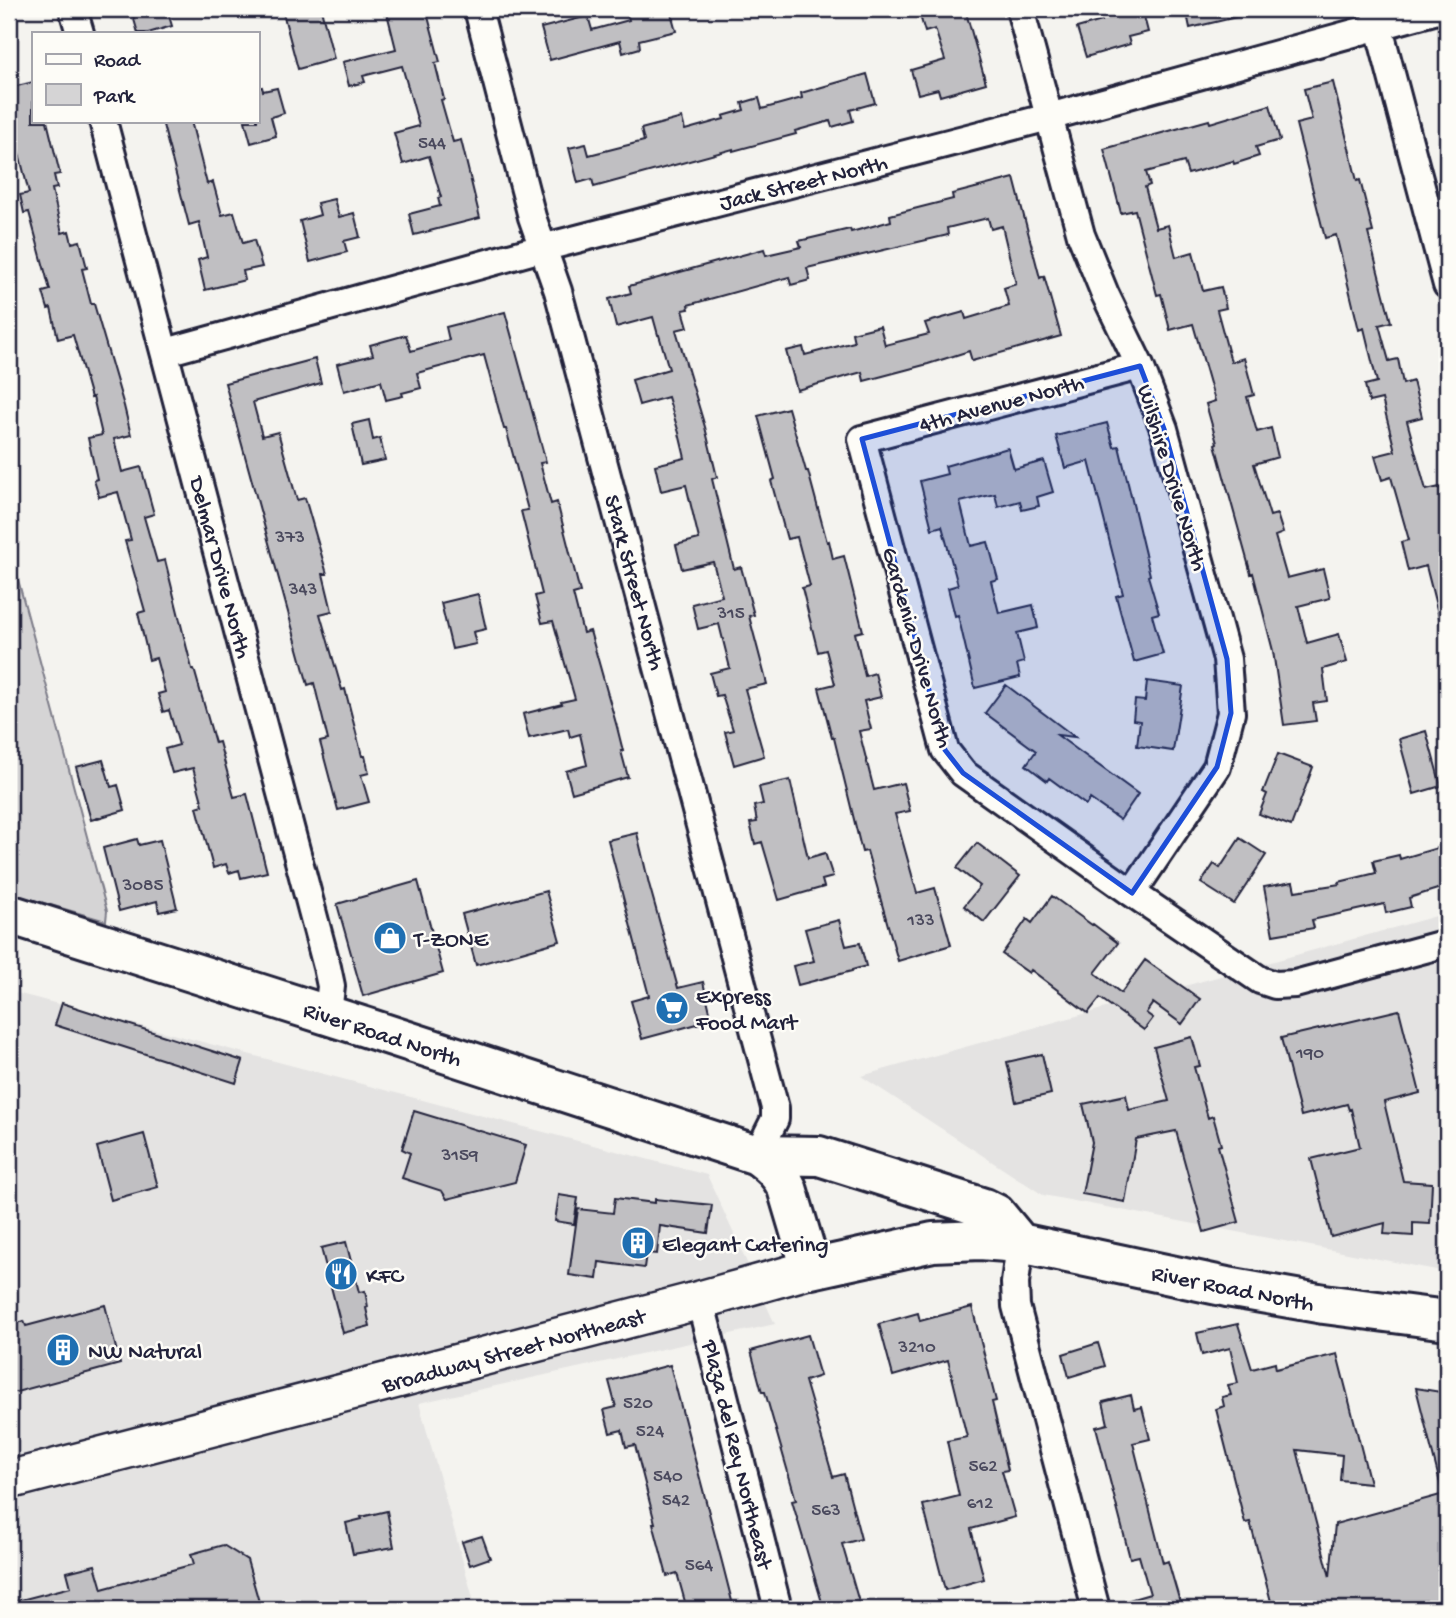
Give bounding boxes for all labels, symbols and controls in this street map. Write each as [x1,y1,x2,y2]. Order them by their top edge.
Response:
legend [32,32,259,122]
text: Road [94,50,142,75]
text: Park [93,86,137,111]
house number: 544 [418,133,446,156]
street label: Jack Street North [717,150,891,218]
street label: 4th Avenue North [917,370,1087,440]
street label: Wilshire Drive North [1129,382,1212,574]
street label: Delmar Drive North [181,472,256,662]
street label: Stark Street North [596,492,669,673]
house number: 373 [274,527,305,550]
street label: Gardenia Drive North [874,545,957,751]
house number: 343 [288,579,317,602]
house number: 315 [716,603,745,626]
house number: 3085 [121,875,164,898]
house number: 133 [906,910,935,933]
shop icon: T-ZONE [371,919,409,957]
place label: T-ZONE [412,928,490,955]
place label: Express Food Mart [695,985,798,1038]
supermarket icon: Express Food Mart [653,989,691,1027]
street label: River Road North [299,998,465,1075]
house number: 190 [1295,1043,1324,1066]
house number: 3159 [440,1145,479,1168]
building icon: Elegant Catering [619,1224,657,1262]
place label: Elegant Catering [662,1233,829,1260]
restaurant icon: KFC [322,1255,360,1293]
street label: River Road North [1149,1261,1316,1319]
place label: KFC [366,1264,404,1291]
street label: Broadway Street Northeast [378,1304,650,1401]
building icon: NW Natural [44,1331,82,1369]
street label: Plaza del Rey Northeast [694,1337,777,1574]
house number: 3210 [897,1337,936,1360]
place label: NW Natural [88,1340,202,1367]
house number: 520 [623,1393,653,1416]
house number: 524 [636,1421,664,1444]
house number: 562 [969,1456,997,1479]
house number: 540 [653,1466,683,1489]
house number: 542 [662,1490,690,1513]
house number: 612 [967,1493,993,1516]
house number: 563 [811,1500,841,1523]
house number: 564 [685,1555,713,1578]

